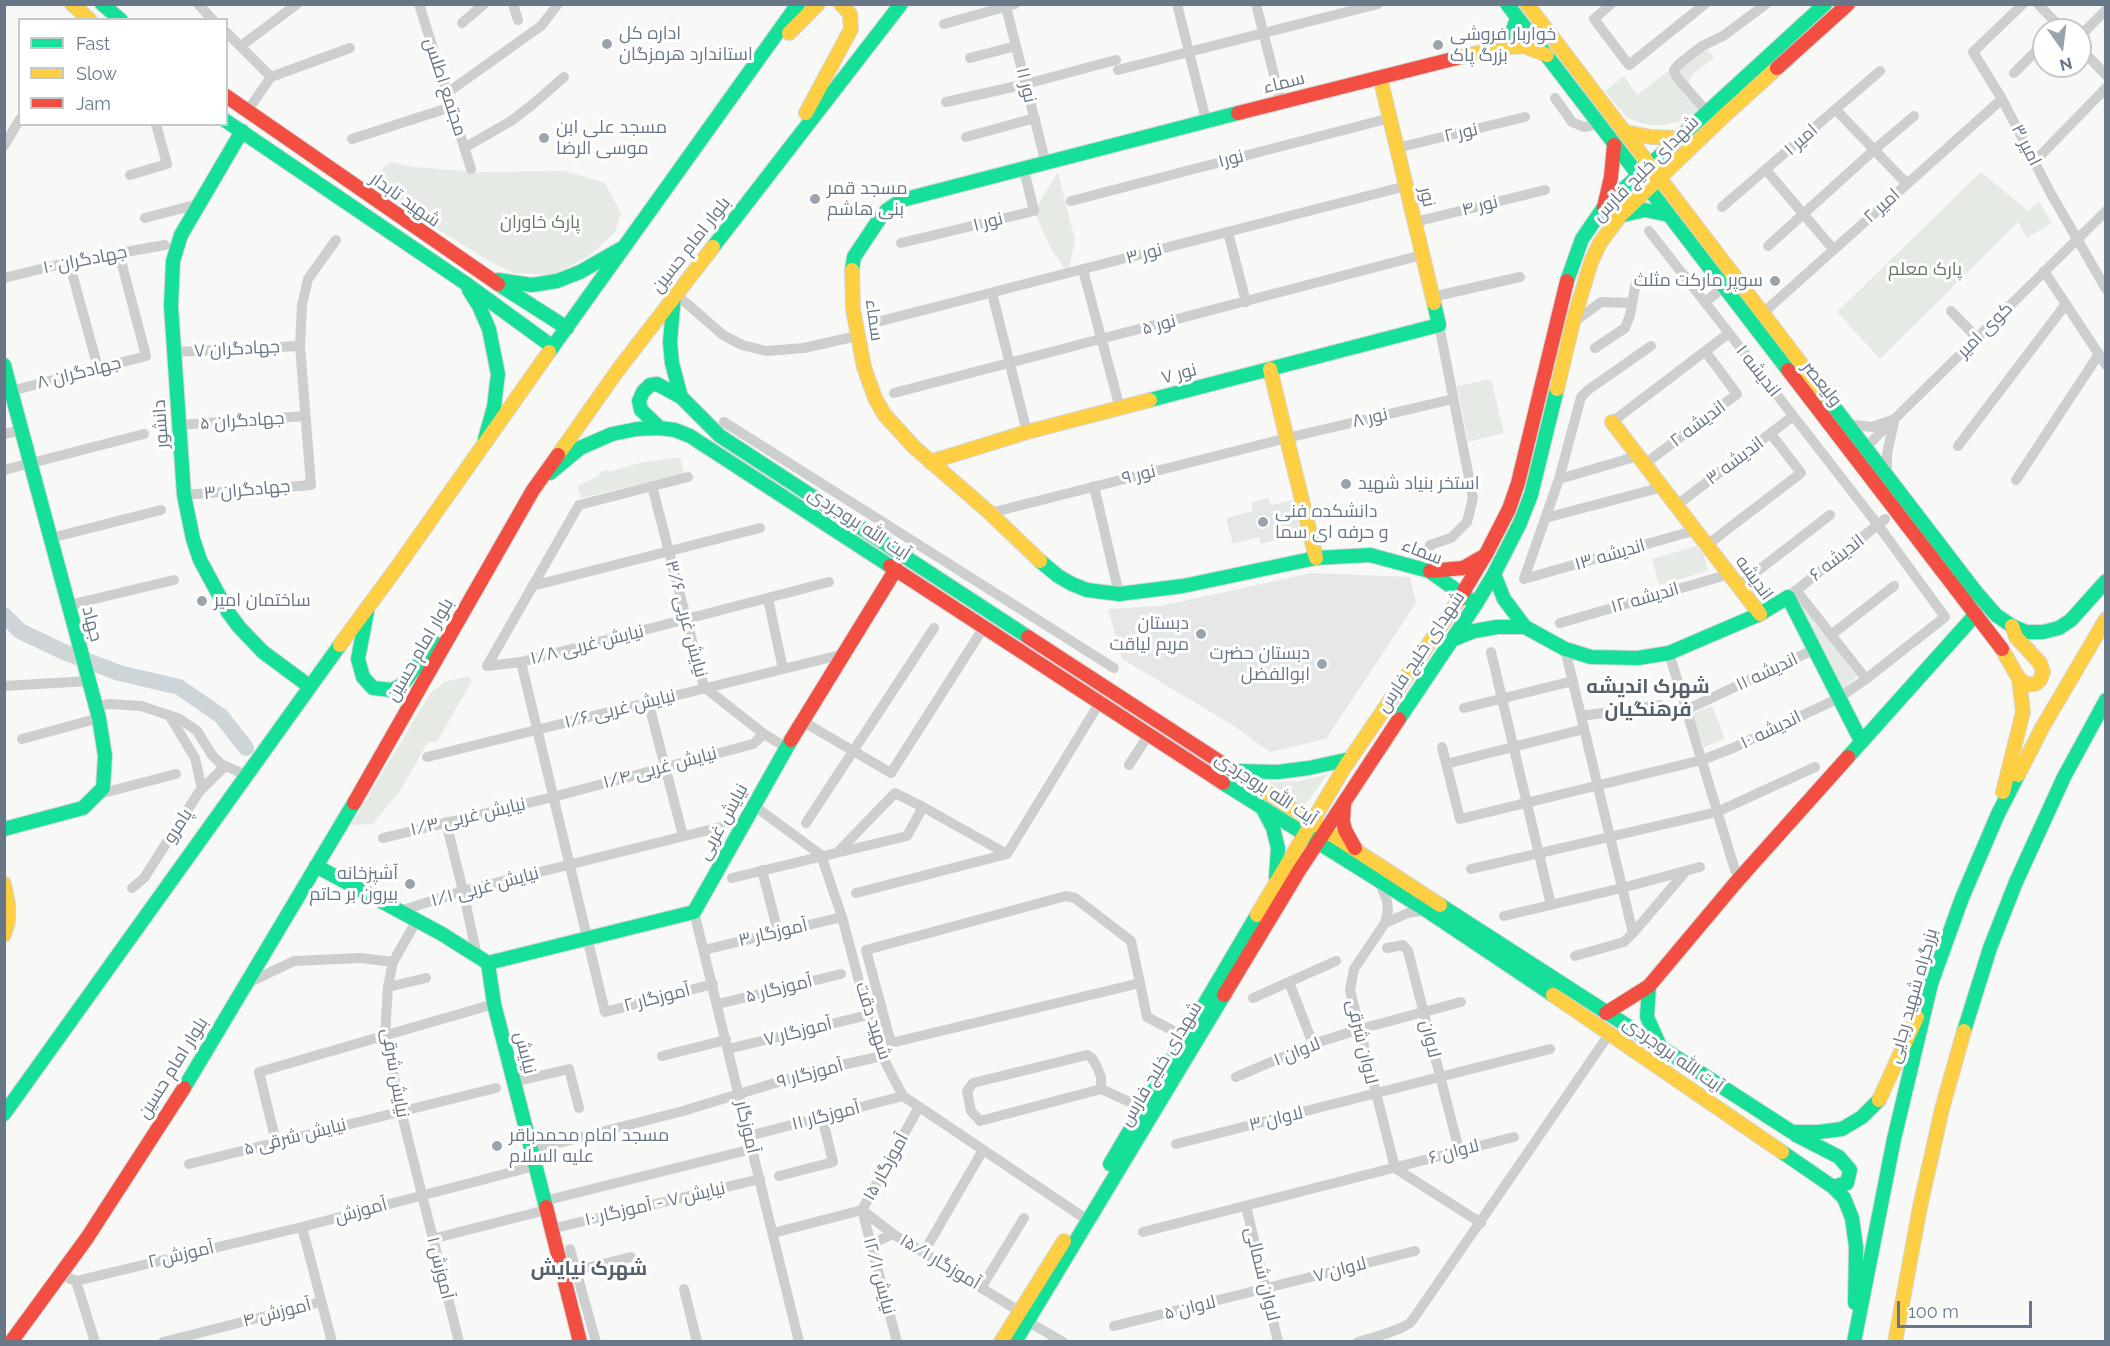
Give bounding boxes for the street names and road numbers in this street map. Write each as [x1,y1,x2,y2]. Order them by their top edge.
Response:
street label: مجتمع اطلس [419,35,471,139]
street label: نور ۱۱ [1011,65,1041,105]
street label: سماء [1261,67,1307,99]
street label: شهدای خلیج فارس [1588,111,1704,227]
street label: نور ۲ [1442,119,1480,147]
street label: امیر ۱ [1780,120,1822,160]
street label: امیر ۳ [2006,121,2046,169]
street label: نور۱ [1216,145,1246,173]
street label: شهید تابدار [366,168,444,232]
street label: امیر ۲ [1859,184,1905,228]
street label: نور [1414,185,1440,209]
street label: نور ۴ [1460,191,1500,221]
street label: بلوار امام حسین [647,193,735,297]
street label: نور ۱ [971,208,1005,236]
street label: نور ۳ [1123,239,1165,269]
street label: جهادگران ۱۰ [41,241,129,279]
street label: سماء [860,298,888,342]
street label: کوی امیر [1953,298,2017,362]
street label: نور ۵ [1140,310,1178,340]
street label: جهادگران ۷ [193,336,281,362]
street label: اندیشه ۱ [1731,341,1785,401]
street label: جهادگران ۸ [35,352,123,394]
street label: ولیعصر [1798,357,1846,411]
street label: نور ۷ [1159,359,1199,389]
street label: اندیشه ۲ [1666,396,1730,452]
street label: دانشور [149,399,173,449]
street label: نور ۸ [1350,403,1390,433]
street label: جهادگران ۵ [199,407,285,435]
street label: اندیشه ۳ [1702,432,1768,490]
street label: نور ۹ [1120,460,1158,490]
street label: جهادگران ۳ [203,475,291,505]
street label: آیت الله بروجردی [804,483,914,565]
street label: اندیشه ۶ [1805,530,1869,586]
street label: سماء [1398,534,1446,570]
street label: اندیشه ۱۳ [1572,535,1648,575]
street label: اندیشه [1731,551,1777,605]
street label: نیایش غربی ۳/۶ [660,558,712,680]
street label: اندیشه ۱۲ [1609,578,1681,618]
street label: شهدای خلیج فارس [1373,587,1469,717]
street label: بلوار امام حسین [382,594,458,706]
street label: جهاد [77,604,107,644]
street label: نیایش غربی ۱/۸ [528,620,646,670]
street label: اندیشه ۱۱ [1733,648,1801,696]
street label: نیایش غربی ۱/۶ [562,685,678,733]
street label: اندیشه ۱۰ [1737,706,1805,754]
street label: نیایش غربی ۱/۴ [601,742,719,794]
street label: آیت الله بروجردی [1211,748,1321,830]
street label: نیایش غربی [693,780,753,864]
street label: نیایش غربی ۱/۳ [408,793,528,841]
street label: پامرو [159,805,197,847]
street label: نیایش غربی ۱/۱ [429,862,541,912]
street label: آموزگار ۳ [736,915,810,951]
street label: بزرگراه شهید رجایی [1883,926,1943,1066]
street label: آموزگار ۵ [743,970,815,1008]
street label: آموزگار ۲ [621,979,693,1017]
street label: شهید دقت [850,979,896,1063]
street label: شهدای خلیج فارس [1115,998,1207,1130]
street label: لاوان شرقی [1342,998,1382,1086]
street label: آیت الله بروجردی [1619,1012,1727,1098]
street label: بلوار امام حسین [133,1013,213,1123]
street label: آموزگار ۷ [762,1013,834,1051]
street label: لاوان [1415,1018,1445,1060]
street label: نیایش شرقی [377,1027,413,1119]
street label: نیایش [509,1030,541,1076]
street label: لاوان ۱ [1271,1033,1323,1071]
street label: آموزگار ۹ [775,1055,845,1093]
street label: آموزگار ۱۱ [790,1097,862,1135]
street label: آموزگار [730,1098,764,1156]
street label: لاوان ۳ [1247,1102,1305,1136]
street label: نیایش شرقی ۵ [241,1114,349,1160]
street label: آموزگار ۱۵ [859,1130,913,1204]
street label: لاوان ۶ [1426,1135,1482,1169]
street label: نیایش ۷ - آموزگار ۱۰ [583,1177,727,1231]
street label: آموزش [332,1194,390,1228]
street label: لاوان شمالی [1240,1225,1284,1323]
street label: آموزگار ۱۵/۱ [896,1230,984,1294]
street label: آموزش ۱ [422,1235,458,1301]
street label: نیایش ۱۲/۱ [858,1235,900,1317]
street label: آموزش ۲ [146,1237,216,1273]
street label: لاوان ۷ [1311,1253,1369,1287]
street label: لاوان ۵ [1162,1291,1218,1325]
street label: آموزش ۴ [240,1294,314,1332]

